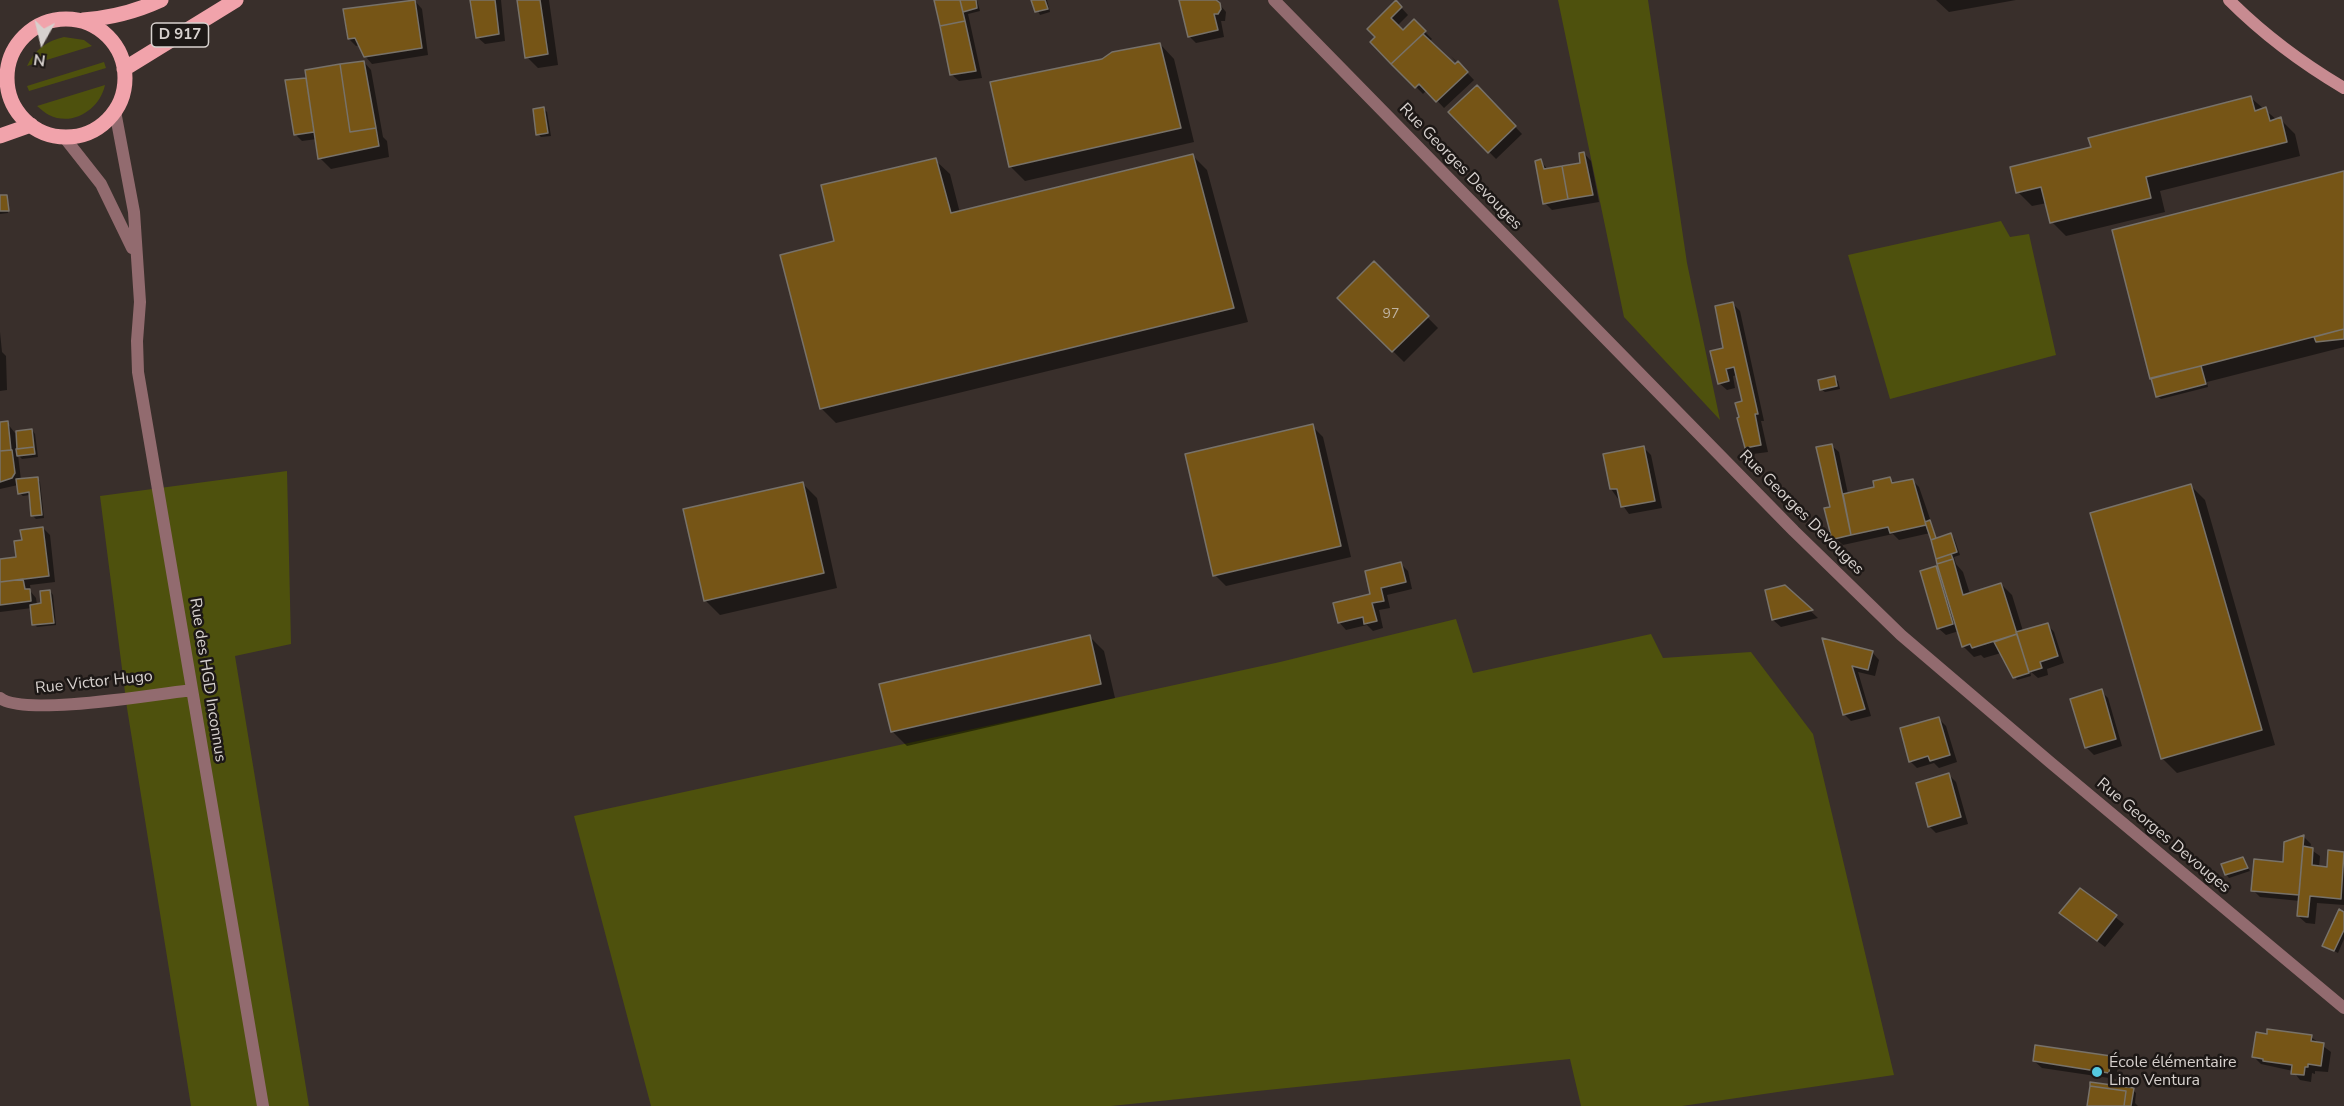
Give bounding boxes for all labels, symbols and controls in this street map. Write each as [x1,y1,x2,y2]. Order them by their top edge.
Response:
north arrow [12,12,72,72]
road number: D 917 [152,23,208,47]
text: N [32,48,47,72]
street label: Rue Georges Devouges [1395,100,1525,234]
house number: 97 [1383,307,1399,323]
street label: Rue Georges Devouges [1735,447,1867,579]
street label: Rue des HGD Inconnus [185,597,229,763]
street label: Rue Victor Hugo [34,667,154,699]
street label: Rue Georges Devouges [2092,774,2234,898]
place label: École élémentaire Lino Ventura [2109,1053,2237,1091]
marker: École élémentaire Lino Ventura [2090,1065,2104,1079]

